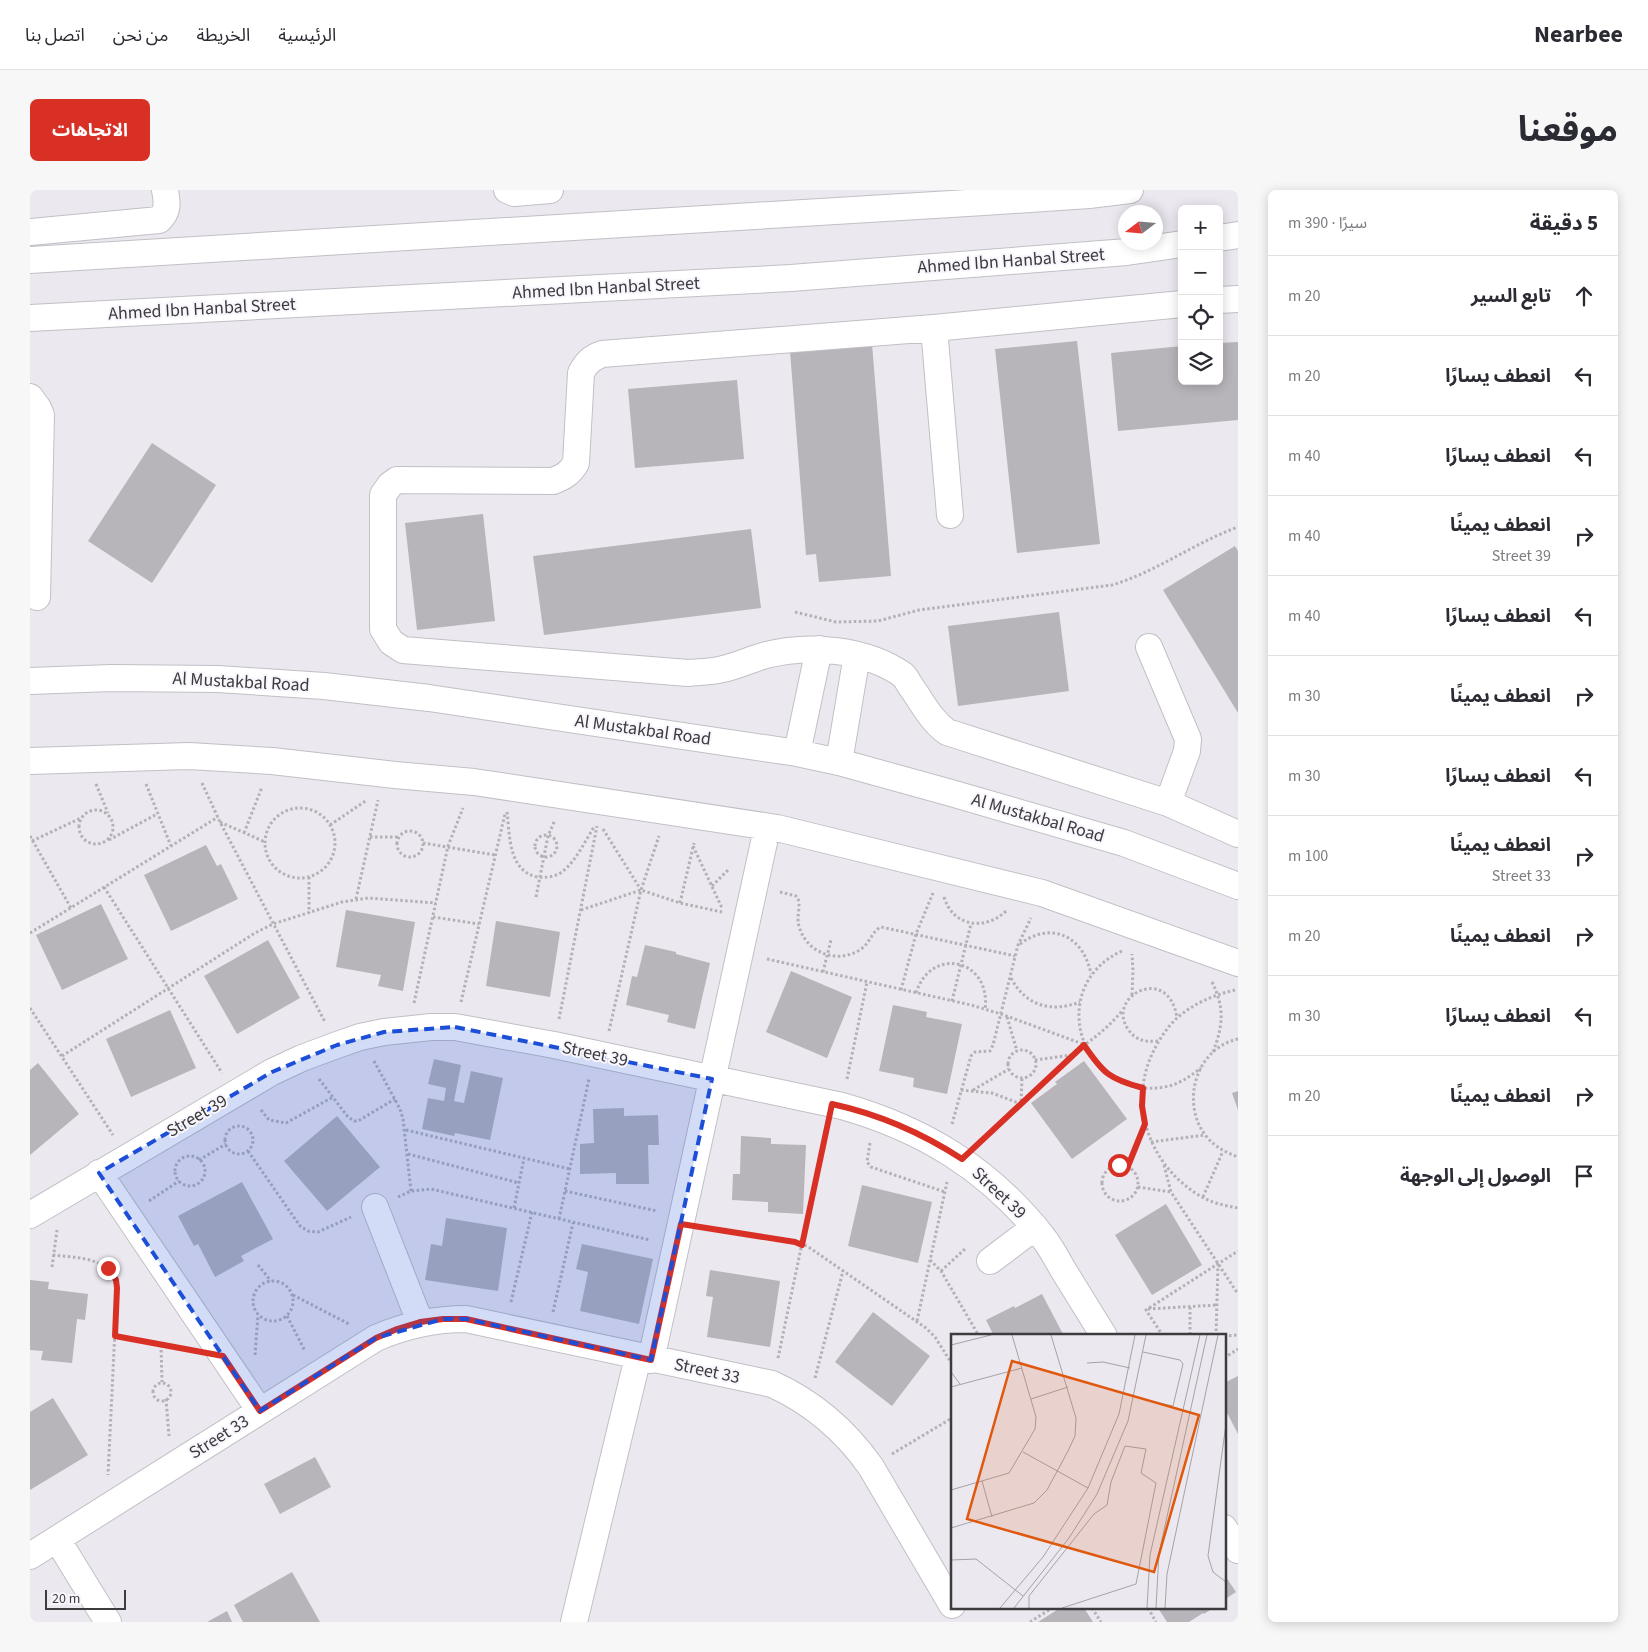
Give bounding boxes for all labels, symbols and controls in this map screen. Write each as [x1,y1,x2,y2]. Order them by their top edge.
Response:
text: Nearbee [1534,17,1623,52]
text: اتصل بنا [25,23,85,48]
text: من نحن [113,23,168,48]
text: الخريطة [196,23,250,48]
text: الرئيسية [278,23,336,48]
button: الاتجاهات [30,99,150,161]
text: موقعنا [1518,105,1618,155]
north arrow [1118,205,1163,250]
map controls [1178,205,1223,385]
button: + [1178,205,1223,250]
text: 5 دقيقة [1530,208,1598,238]
text: سيرًا · 390 m [1288,212,1367,234]
street label: Ahmed Ibn Hanbal Street [916,242,1106,280]
button: − [1178,250,1223,295]
street label: Ahmed Ibn Hanbal Street [512,271,700,305]
icon: ahead [1570,282,1598,310]
text: تابع السير [1471,283,1551,310]
text: 20 m [1288,285,1320,307]
street label: Ahmed Ibn Hanbal Street [108,292,296,326]
button: locate [1178,295,1223,340]
button: layers [1178,340,1223,385]
icon: left [1570,362,1598,390]
text: انعطف يسارًا [1445,363,1551,390]
text: 20 m [1288,365,1320,387]
icon: left [1570,442,1598,470]
text: انعطف يسارًا [1445,443,1551,470]
text: 40 m [1288,445,1320,467]
text: انعطف يمينًا [1450,512,1551,539]
icon: right [1570,522,1598,550]
text: 40 m [1288,525,1320,547]
text: Street 39 [1492,545,1551,567]
icon: left [1570,602,1598,630]
text: انعطف يسارًا [1445,603,1551,630]
text: 40 m [1288,605,1320,627]
street label: Al Mustakbal Road [172,666,310,698]
icon: right [1570,682,1598,710]
text: انعطف يمينًا [1450,683,1551,710]
text: 30 m [1288,685,1320,707]
street label: Al Mustakbal Road [573,708,713,752]
icon: left [1570,762,1598,790]
text: انعطف يسارًا [1445,763,1551,790]
text: 30 m [1288,765,1320,787]
street label: Al Mustakbal Road [969,787,1107,849]
text: انعطف يمينًا [1450,832,1551,859]
icon: right [1570,842,1598,870]
text: 100 m [1288,845,1328,867]
text: Street 33 [1492,865,1551,887]
icon: right [1570,922,1598,950]
text: انعطف يمينًا [1450,923,1551,950]
text: 20 m [1288,925,1320,947]
icon: left [1570,1002,1598,1030]
text: انعطف يسارًا [1445,1003,1551,1030]
text: 30 m [1288,1005,1320,1027]
street label: Street 39 [560,1035,630,1073]
icon: right [1570,1082,1598,1110]
text: انعطف يمينًا [1450,1083,1551,1110]
text: 20 m [1288,1085,1320,1107]
street label: Street 39 [162,1089,232,1143]
route start [1108,1154,1131,1177]
street label: Street 39 [966,1161,1032,1225]
icon: arrive [1570,1162,1598,1190]
text: الوصول إلى الوجهة [1400,1163,1551,1190]
route end [97,1257,120,1280]
inset map [951,1334,1226,1610]
street label: Street 33 [672,1352,742,1390]
street label: Street 33 [184,1409,254,1465]
scale bar [45,1587,126,1610]
text: 20 m [52,1589,80,1609]

